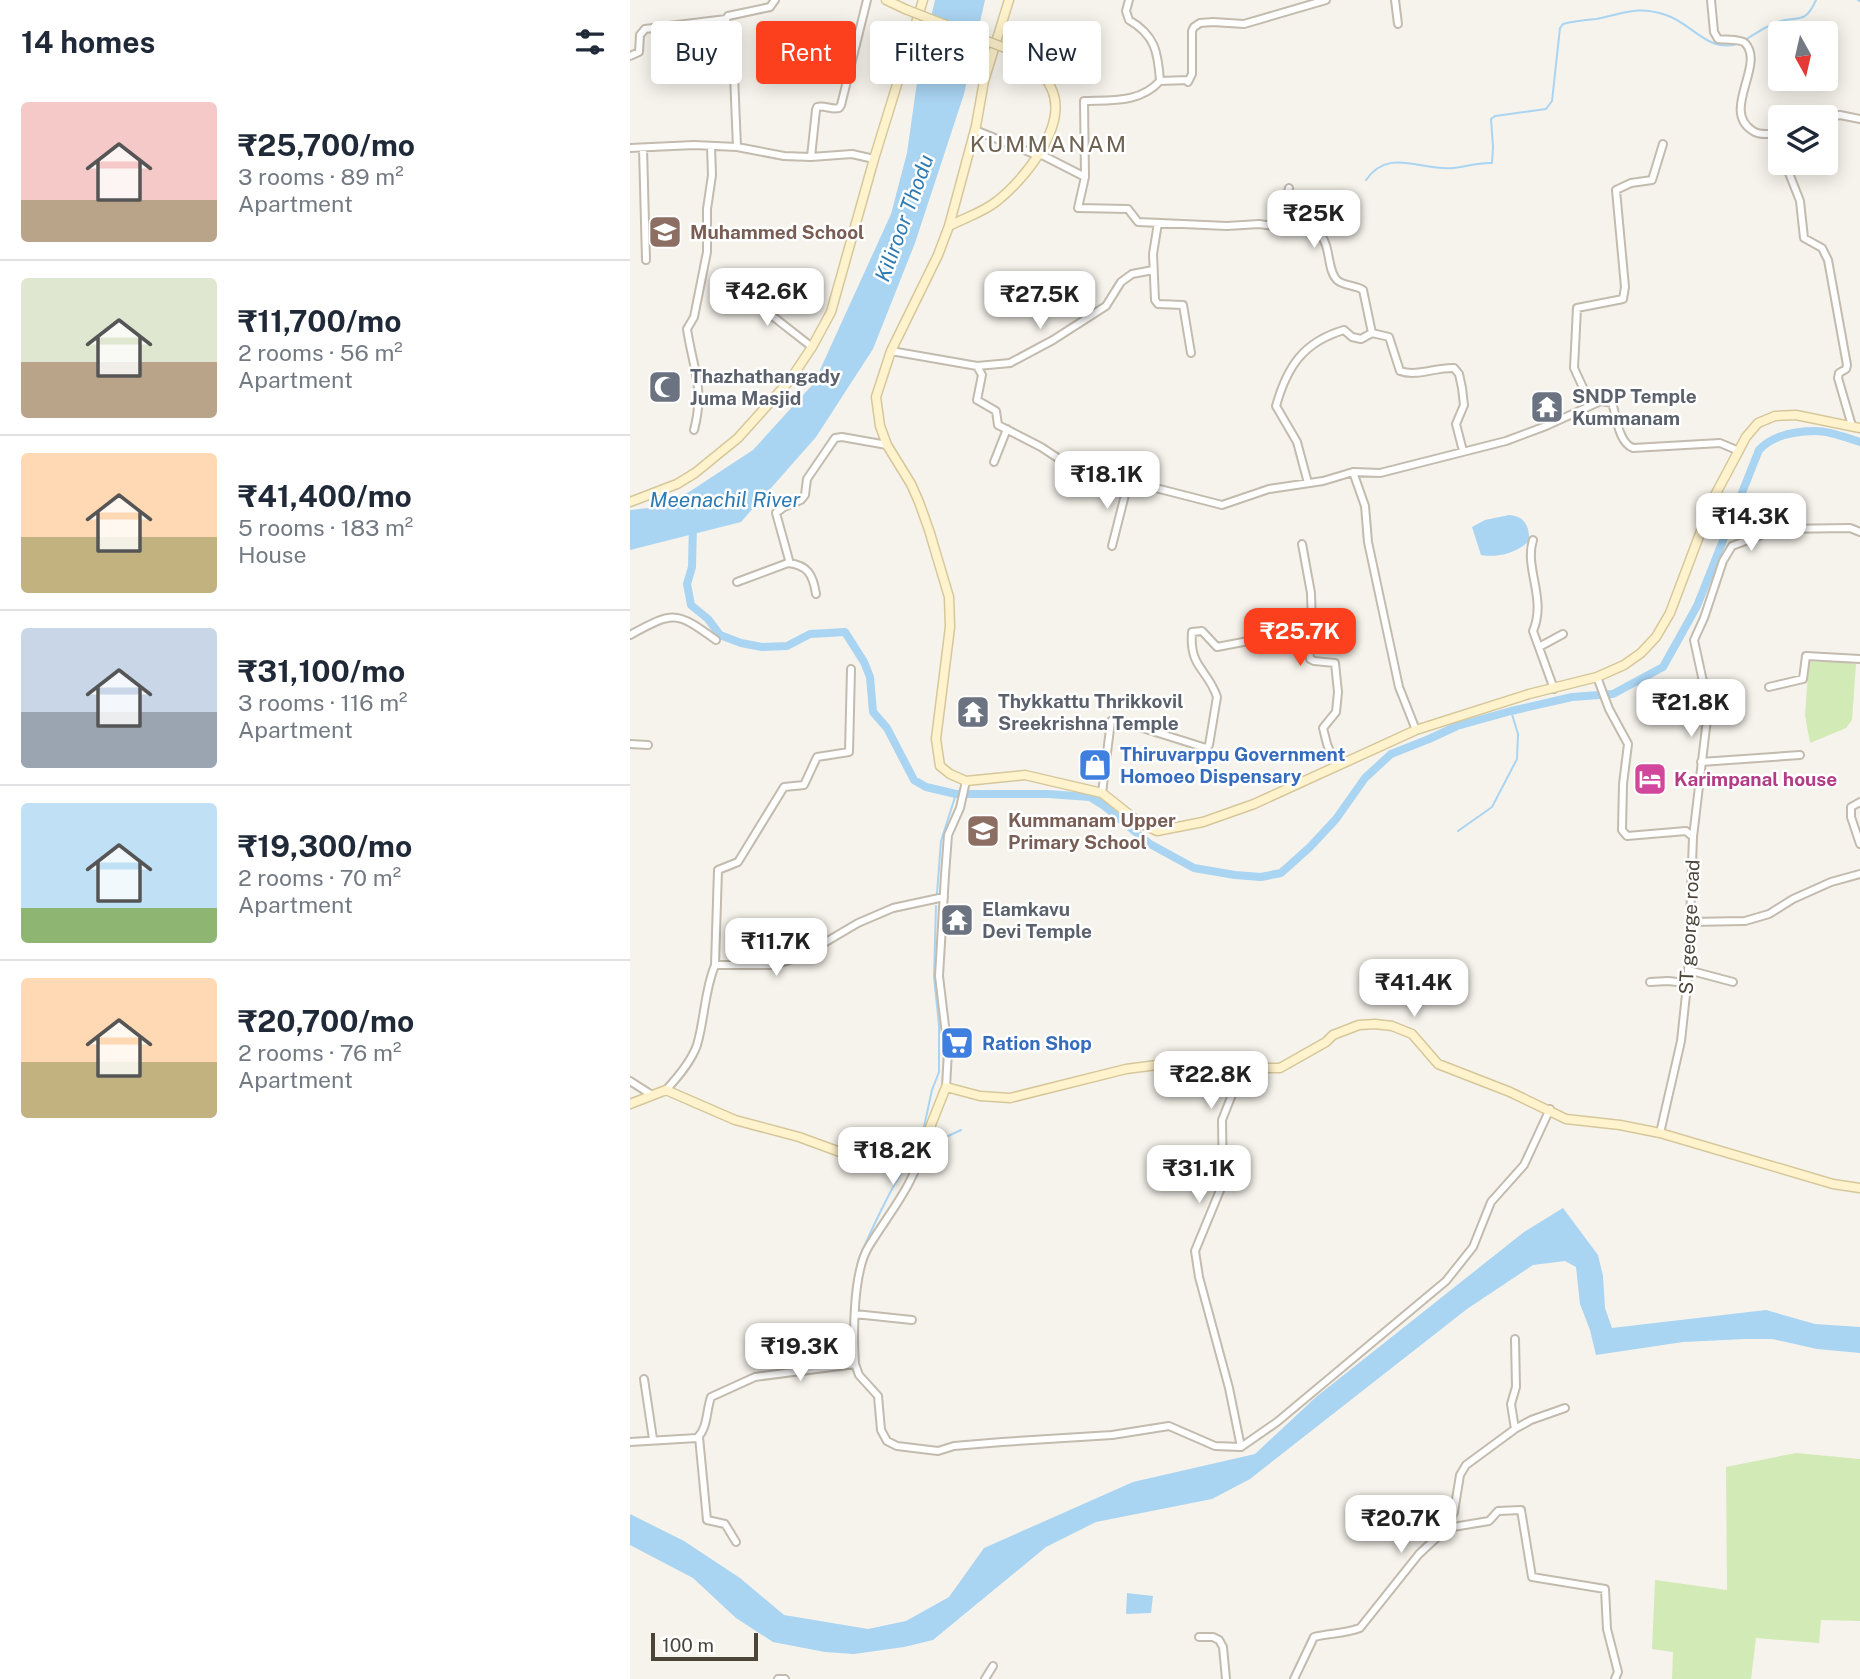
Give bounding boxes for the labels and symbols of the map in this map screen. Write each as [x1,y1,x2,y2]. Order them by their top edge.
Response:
north arrow [1768,21,1838,91]
district label: KUMMANAM [970,130,1128,157]
water label: Kiliroor Thodu [869,151,939,285]
pin: ₹25K [1273,190,1355,250]
school or university icon: Muhammed School [646,213,684,251]
place label: Muhammed School [690,221,864,243]
pin: ₹42.6K [710,268,824,328]
pin: ₹27.5K [983,272,1097,331]
place label: Thazhathangady Juma Masjid [690,365,841,409]
mosque icon: Thazhathangady Juma Masjid [646,368,684,406]
place label: SNDP Temple Kummanam [1572,385,1697,429]
temple icon: SNDP Temple Kummanam [1528,388,1566,426]
pin: ₹18.1K [1050,452,1164,511]
water label: Meenachil River [650,487,801,512]
pin: ₹14.3K [1694,494,1808,553]
pin: ₹25.7K [1243,608,1357,668]
pin: ₹21.8K [1634,680,1748,739]
place label: Thykkattu Thrikkovil Sreekrishna Temple [998,690,1183,734]
temple icon: Thykkattu Thrikkovil Sreekrishna Temple [954,693,992,731]
place label: Thiruvarppu Government Homoeo Dispensary [1120,743,1346,787]
shop icon: Thiruvarppu Government Homoeo Dispensary [1076,746,1114,784]
hotel icon: Karimpanal house [1631,760,1669,798]
place label: Karimpanal house [1674,768,1837,790]
place label: Kummanam Upper Primary School [1008,809,1176,853]
school or university icon: Kummanam Upper Primary School [964,812,1002,850]
street label: ST george road [1674,859,1704,995]
place label: Elamkavu Devi Temple [982,898,1092,942]
temple icon: Elamkavu Devi Temple [938,901,976,939]
pin: ₹11.7K [719,918,833,978]
pin: ₹41.4K [1357,960,1471,1019]
supermarket icon: Ration Shop [938,1024,976,1062]
place label: Ration Shop [982,1032,1092,1054]
pin: ₹22.8K [1154,1052,1268,1111]
pin: ₹18.2K [836,1128,950,1187]
pin: ₹31.1K [1142,1146,1256,1205]
pin: ₹19.3K [743,1324,857,1383]
pin: ₹20.7K [1344,1496,1458,1555]
scale bar [651,1630,758,1662]

